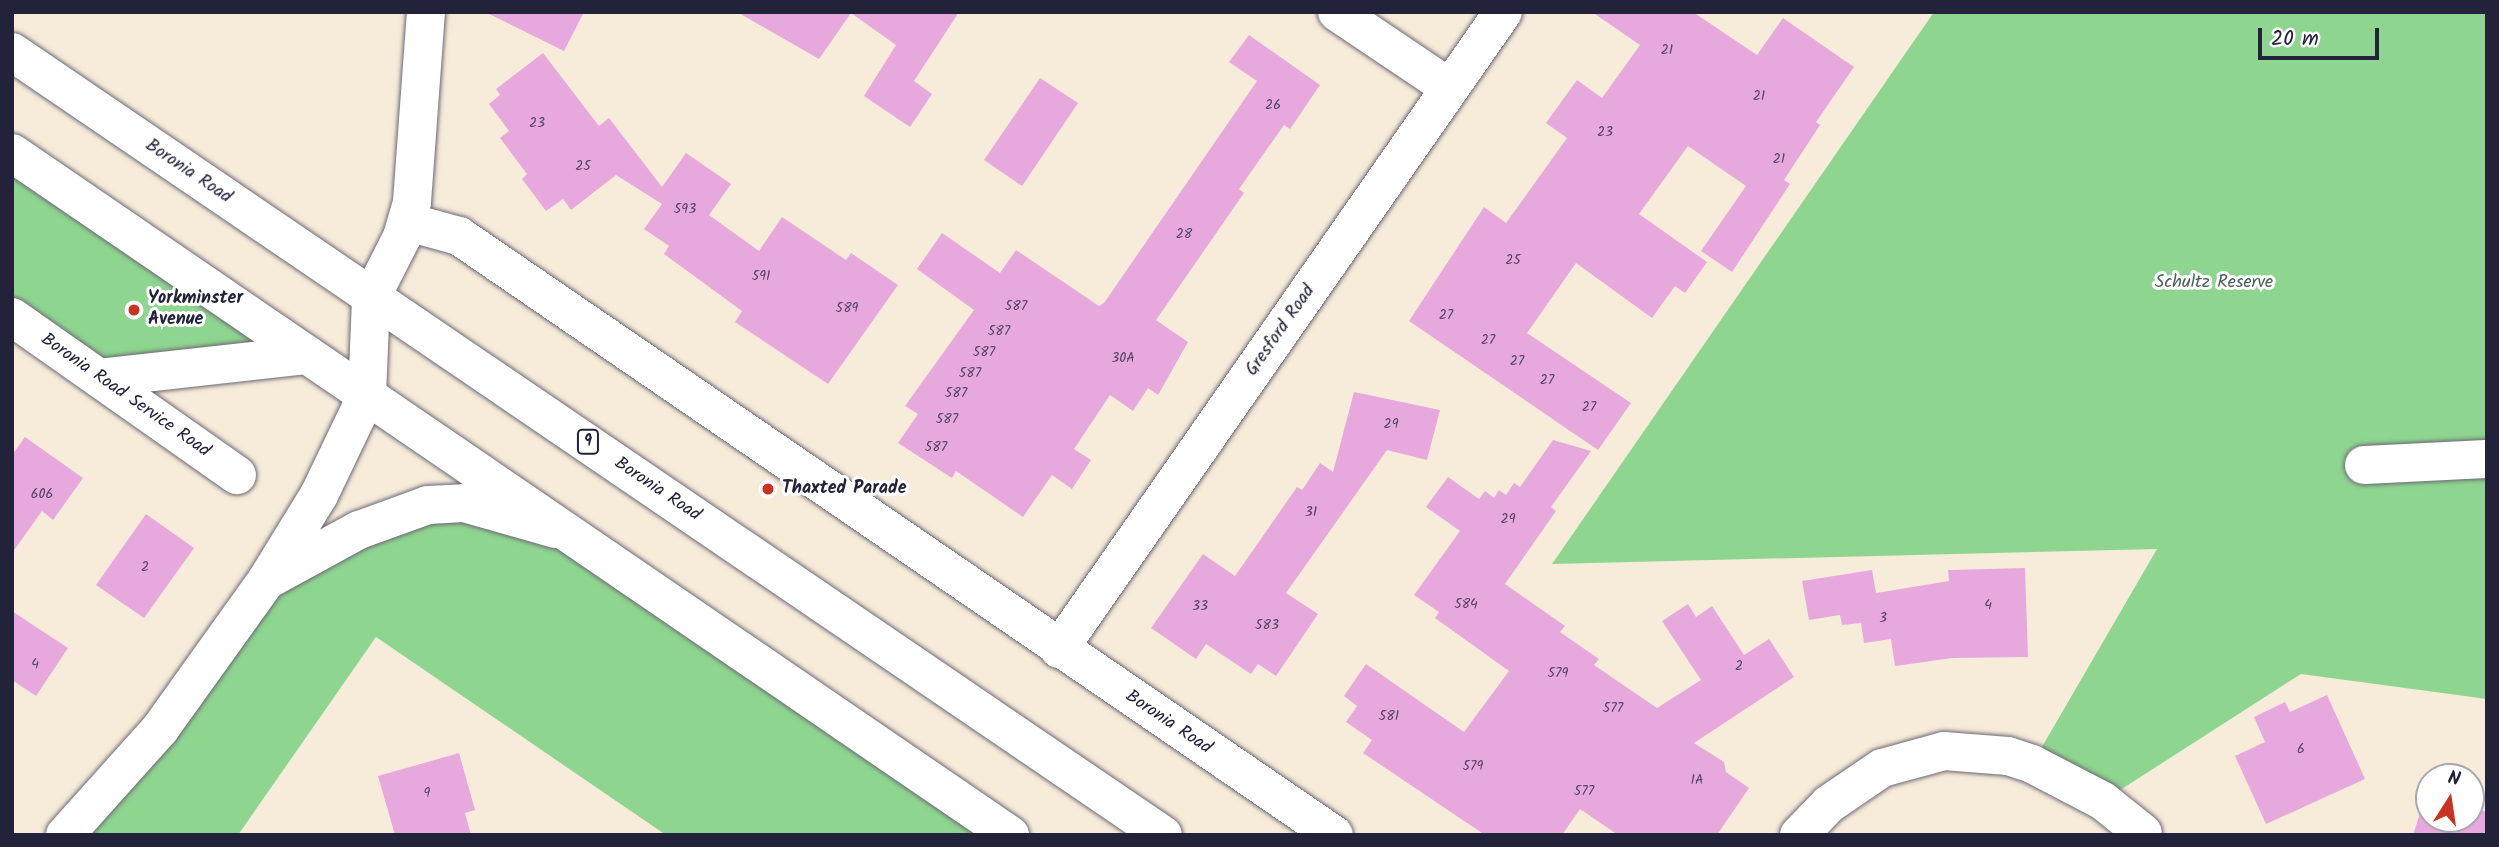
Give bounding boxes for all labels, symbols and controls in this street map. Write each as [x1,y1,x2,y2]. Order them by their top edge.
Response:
scale bar [2261,14,2382,58]
text: 20 m [2271,23,2319,56]
house number: 21 [1661,42,1673,58]
house number: 21 [1753,88,1765,104]
house number: 26 [1265,97,1281,113]
house number: 23 [529,115,545,131]
house number: 23 [1597,124,1613,140]
street label: Boronia Road [141,135,235,209]
house number: 21 [1773,151,1785,167]
house number: 25 [575,158,591,174]
house number: 593 [674,201,696,217]
house number: 28 [1176,226,1192,242]
house number: 25 [1505,252,1521,268]
house number: 591 [752,268,770,284]
park label: Schultz Reserve [2155,272,2273,294]
street label: Gresford Road [1242,281,1320,381]
place label: Yorkminster Avenue [148,289,243,332]
house number: 587 [1005,298,1027,314]
house number: 589 [836,300,858,316]
marker: Yorkminster Avenue [126,302,142,318]
house number: 27 [1439,307,1453,323]
house number: 587 [988,323,1010,339]
street label: Boronia Road Service Road [36,329,214,463]
house number: 27 [1481,332,1495,348]
house number: 587 [973,344,995,360]
house number: 30A [1111,350,1135,366]
house number: 27 [1510,353,1524,369]
house number: 587 [959,365,981,381]
house number: 27 [1540,372,1554,388]
house number: 587 [945,385,967,401]
house number: 27 [1582,399,1596,415]
house number: 587 [936,411,958,427]
house number: 29 [1384,416,1398,432]
road number: 9 [576,430,600,454]
house number: 587 [925,439,947,455]
street label: Boronia Road [610,453,704,527]
place label: Thaxted Parade [782,478,906,500]
marker: Thaxted Parade [760,481,776,497]
house number: 606 [31,486,53,502]
house number: 31 [1305,504,1317,520]
house number: 29 [1501,511,1515,527]
house number: 2 [141,559,149,575]
house number: 584 [1454,596,1478,612]
house number: 4 [1984,597,1992,613]
house number: 33 [1192,598,1208,614]
house number: 3 [1879,610,1887,626]
house number: 583 [1255,617,1279,633]
house number: 4 [31,656,39,672]
house number: 2 [1735,658,1743,674]
house number: 579 [1548,665,1568,681]
street label: Boronia Road [1121,686,1215,760]
house number: 577 [1603,700,1623,716]
house number: 581 [1379,708,1399,724]
house number: 6 [2297,741,2305,757]
house number: 579 [1463,758,1483,774]
north arrow [2415,763,2485,833]
text: N [2445,763,2463,795]
house number: 1A [1691,772,1703,788]
house number: 577 [1574,783,1594,799]
house number: 9 [424,785,430,801]

